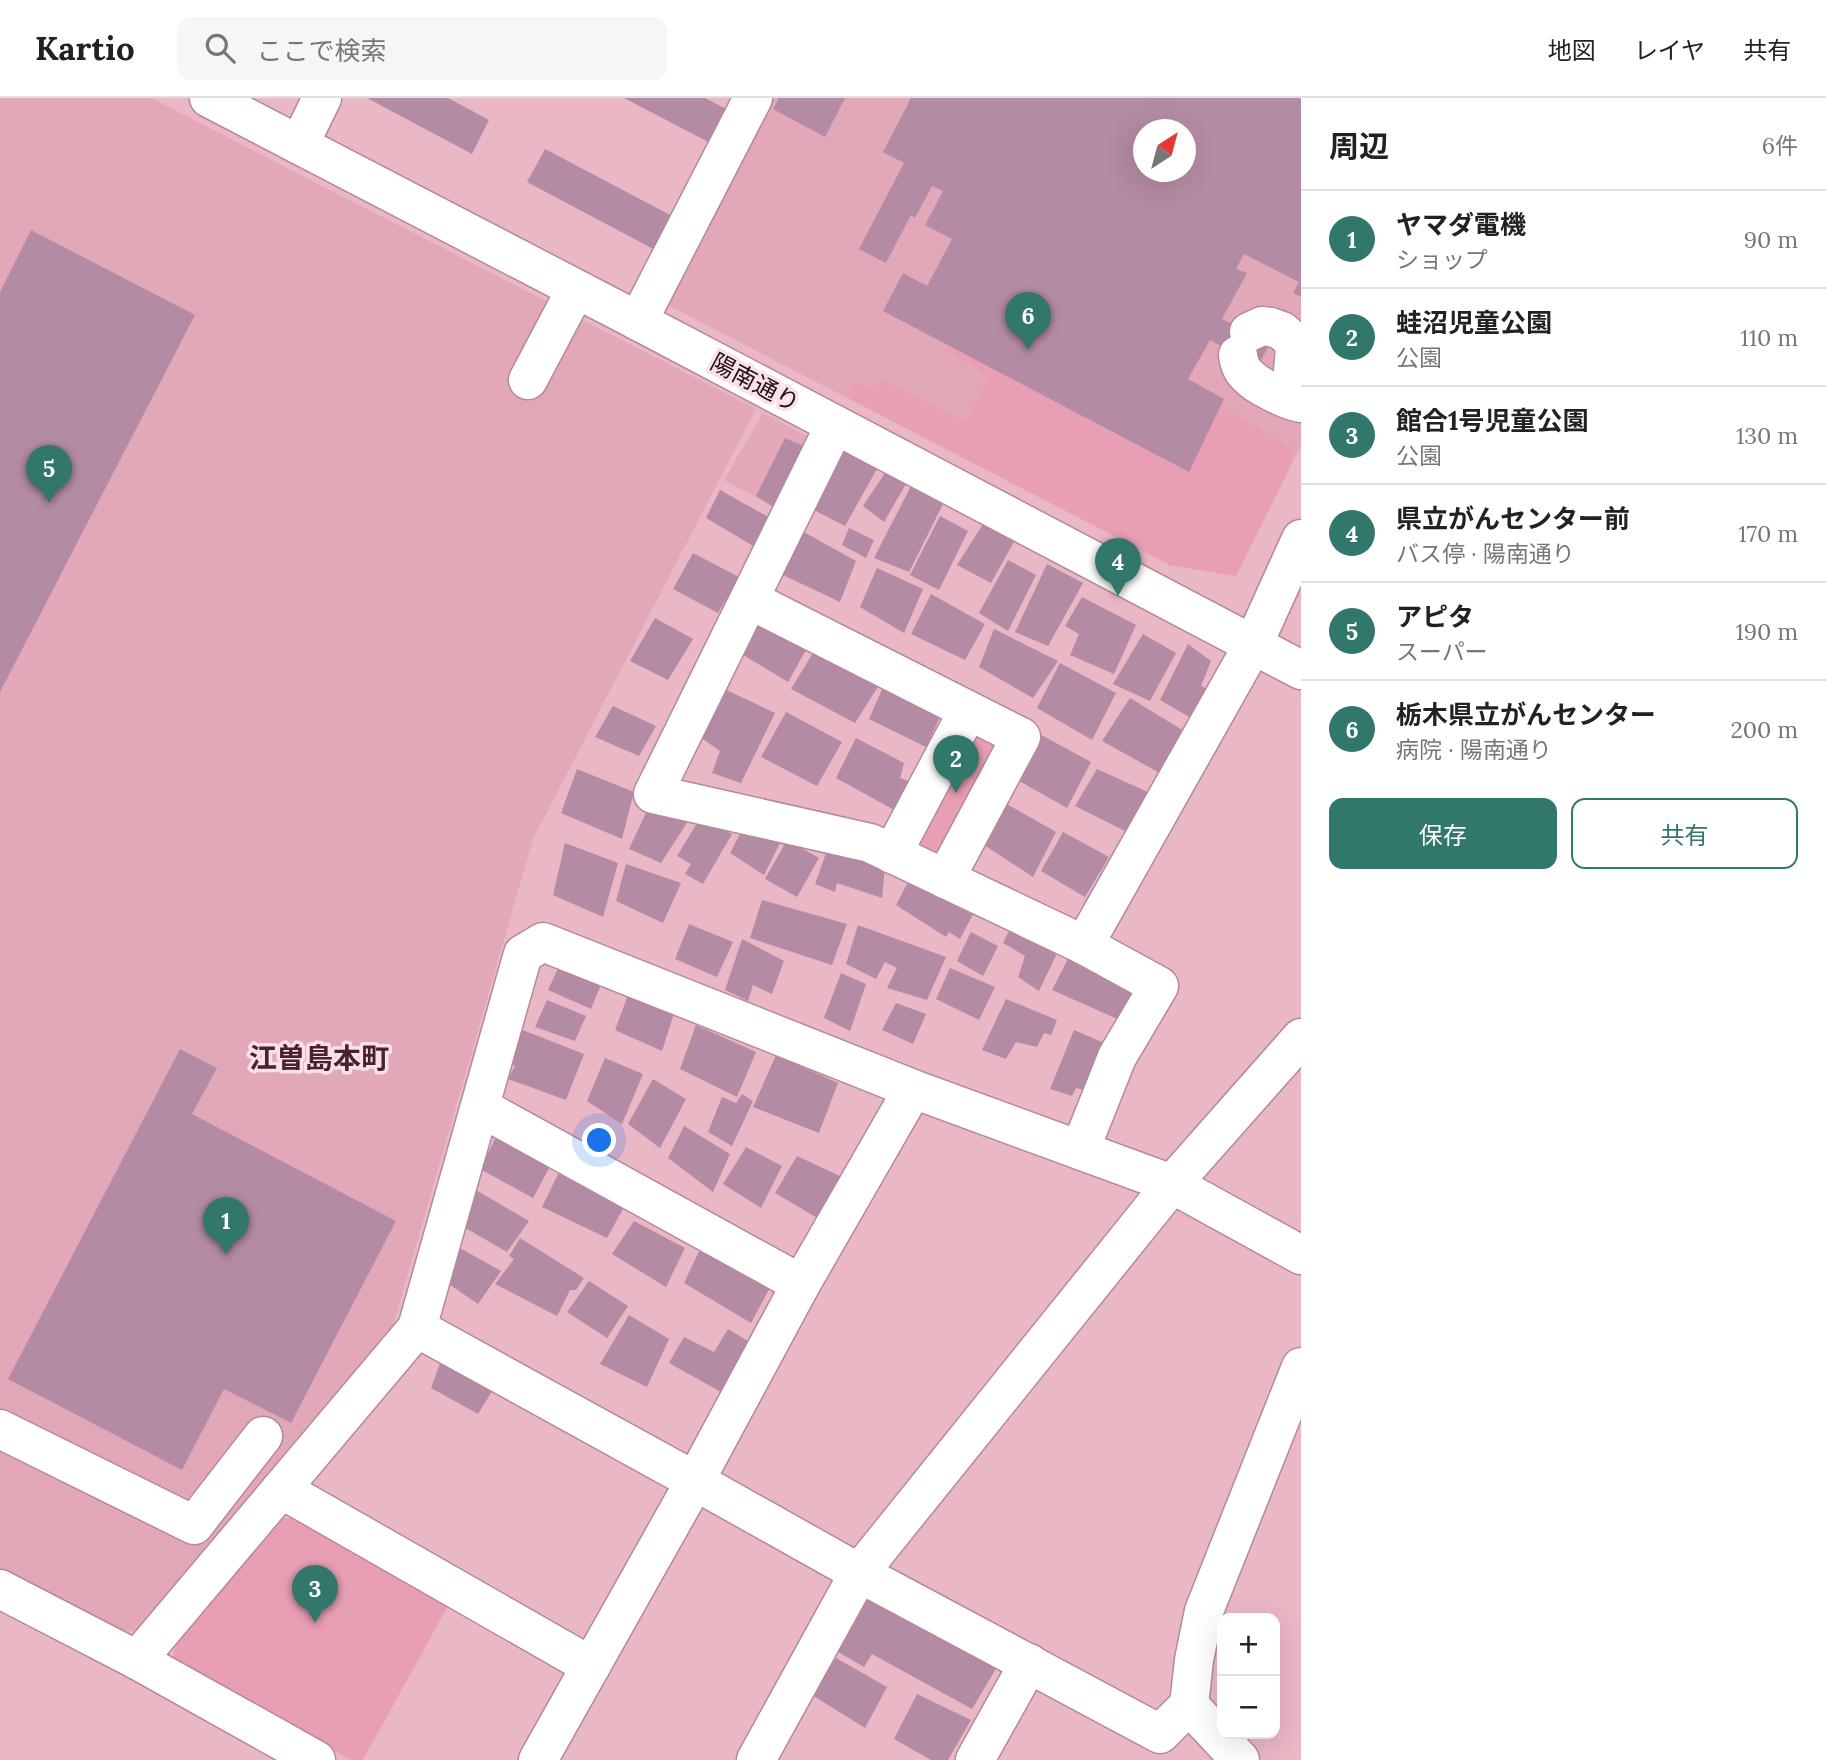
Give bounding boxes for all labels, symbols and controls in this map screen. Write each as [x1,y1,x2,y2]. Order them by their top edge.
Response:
search box [177,17,667,80]
text: Kartio [35,27,135,69]
icon: search [201,29,239,67]
text: ここで検索 [257,34,387,67]
text: 地図 [1548,35,1596,66]
text: レイヤ [1634,35,1705,66]
text: 共有 [1743,35,1791,66]
north arrow [1133,119,1196,182]
text: 周辺 [1329,127,1389,165]
text: 6件 [1762,131,1798,160]
text: ヤマダ電機 [1396,208,1526,241]
text: 1 [1347,225,1357,254]
text: 90 m [1744,225,1798,254]
text: ショップ [1396,245,1488,274]
pin: 6 [1005,292,1051,350]
text: 蛙沼児童公園 [1396,306,1552,339]
text: 2 [1346,323,1358,352]
text: 110 m [1740,323,1798,352]
text: 公園 [1396,343,1442,372]
street label: 陽南通り [706,346,805,419]
text: 館合1号児童公園 [1396,404,1589,437]
text: 3 [1346,421,1358,450]
text: 130 m [1736,421,1798,450]
text: 公園 [1396,441,1442,470]
pin: 5 [26,445,72,503]
text: 県立がんセンター前 [1396,502,1630,535]
text: 4 [1346,519,1358,548]
text: 170 m [1738,519,1798,548]
pin: 4 [1095,538,1141,596]
text: バス停 · 陽南通り [1396,539,1575,568]
text: アピタ [1396,600,1474,633]
text: 5 [1346,617,1358,646]
text: 190 m [1735,617,1798,646]
text: スーパー [1396,637,1488,666]
text: 栃木県立がんセンター [1396,698,1656,731]
text: 6 [1345,715,1359,744]
text: 200 m [1730,715,1798,744]
pin: 2 [933,735,979,793]
text: 病院 · 陽南通り [1396,735,1552,764]
button: 保存 [1329,798,1557,869]
button: 共有 [1571,798,1798,869]
district label: 江曽島本町 [249,1040,389,1076]
your location [582,1123,616,1157]
pin: 1 [203,1197,249,1255]
pin: 3 [292,1565,338,1623]
map controls [1217,1613,1280,1739]
button: + [1217,1613,1280,1676]
button: − [1217,1676,1280,1739]

